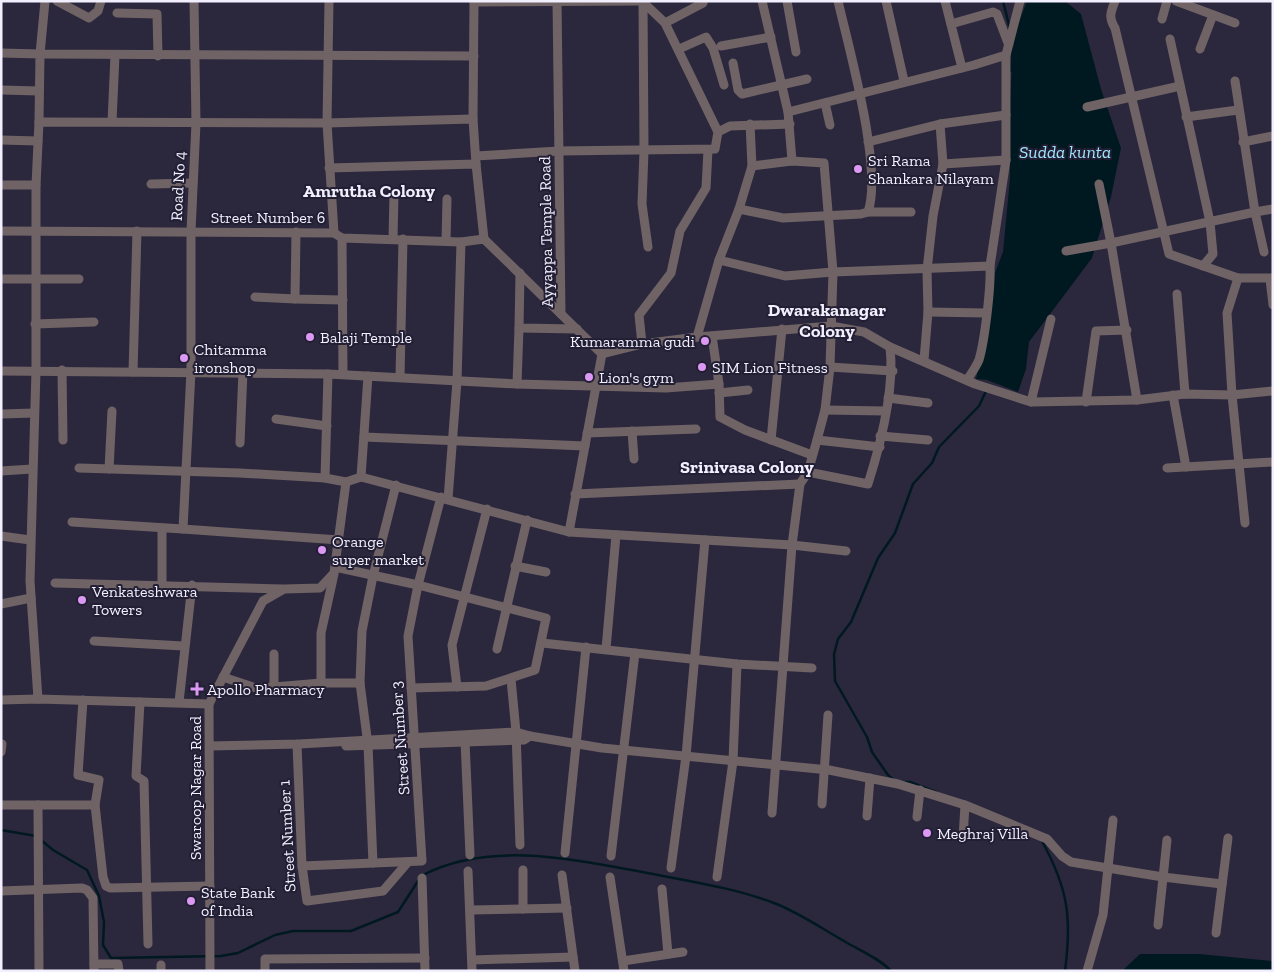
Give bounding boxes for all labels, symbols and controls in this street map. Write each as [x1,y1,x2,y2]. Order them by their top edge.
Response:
water label: Sudda kunta [1019,141,1111,163]
street label: Road No 4 [167,150,189,221]
place label: Sri Rama Shankara Nilayam [868,151,994,188]
street label: Ayyappa Temple Road [535,156,557,308]
marker: Sri Rama Shankara Nilayam [852,163,864,175]
district label: Amrutha Colony [303,180,435,202]
street label: Street Number 6 [211,208,325,227]
district label: Dwarakanagar Colony [768,299,886,342]
place label: Balaji Temple [320,328,412,347]
marker: Balaji Temple [304,331,316,343]
place label: Kumaramma gudi [570,332,696,351]
marker: Kumaramma gudi [699,335,711,347]
place label: Chitamma ironshop [194,340,267,377]
marker: Chitamma ironshop [178,352,190,364]
place label: SIM Lion Fitness [712,358,828,377]
marker: SIM Lion Fitness [696,361,708,373]
place label: Lion's gym [599,368,674,387]
marker: Lion's gym [583,371,595,383]
district label: Srinivasa Colony [680,456,814,478]
place label: Orange super market [332,532,424,569]
marker: Orange super market [316,544,328,556]
place label: Venkateshwara Towers [91,582,198,619]
marker: Venkateshwara Towers [76,594,88,606]
place label: Apollo Pharmacy [207,680,325,699]
street label: Street Number 3 [387,680,413,796]
marker: Apollo Pharmacy [191,683,203,695]
street label: Swaroop Nagar Road [186,716,205,860]
street label: Street Number 1 [275,779,299,893]
place label: Meghraj Villa [937,824,1029,843]
marker: Meghraj Villa [921,827,933,839]
place label: State Bank of India [201,883,276,920]
marker: State Bank of India [185,895,197,907]

